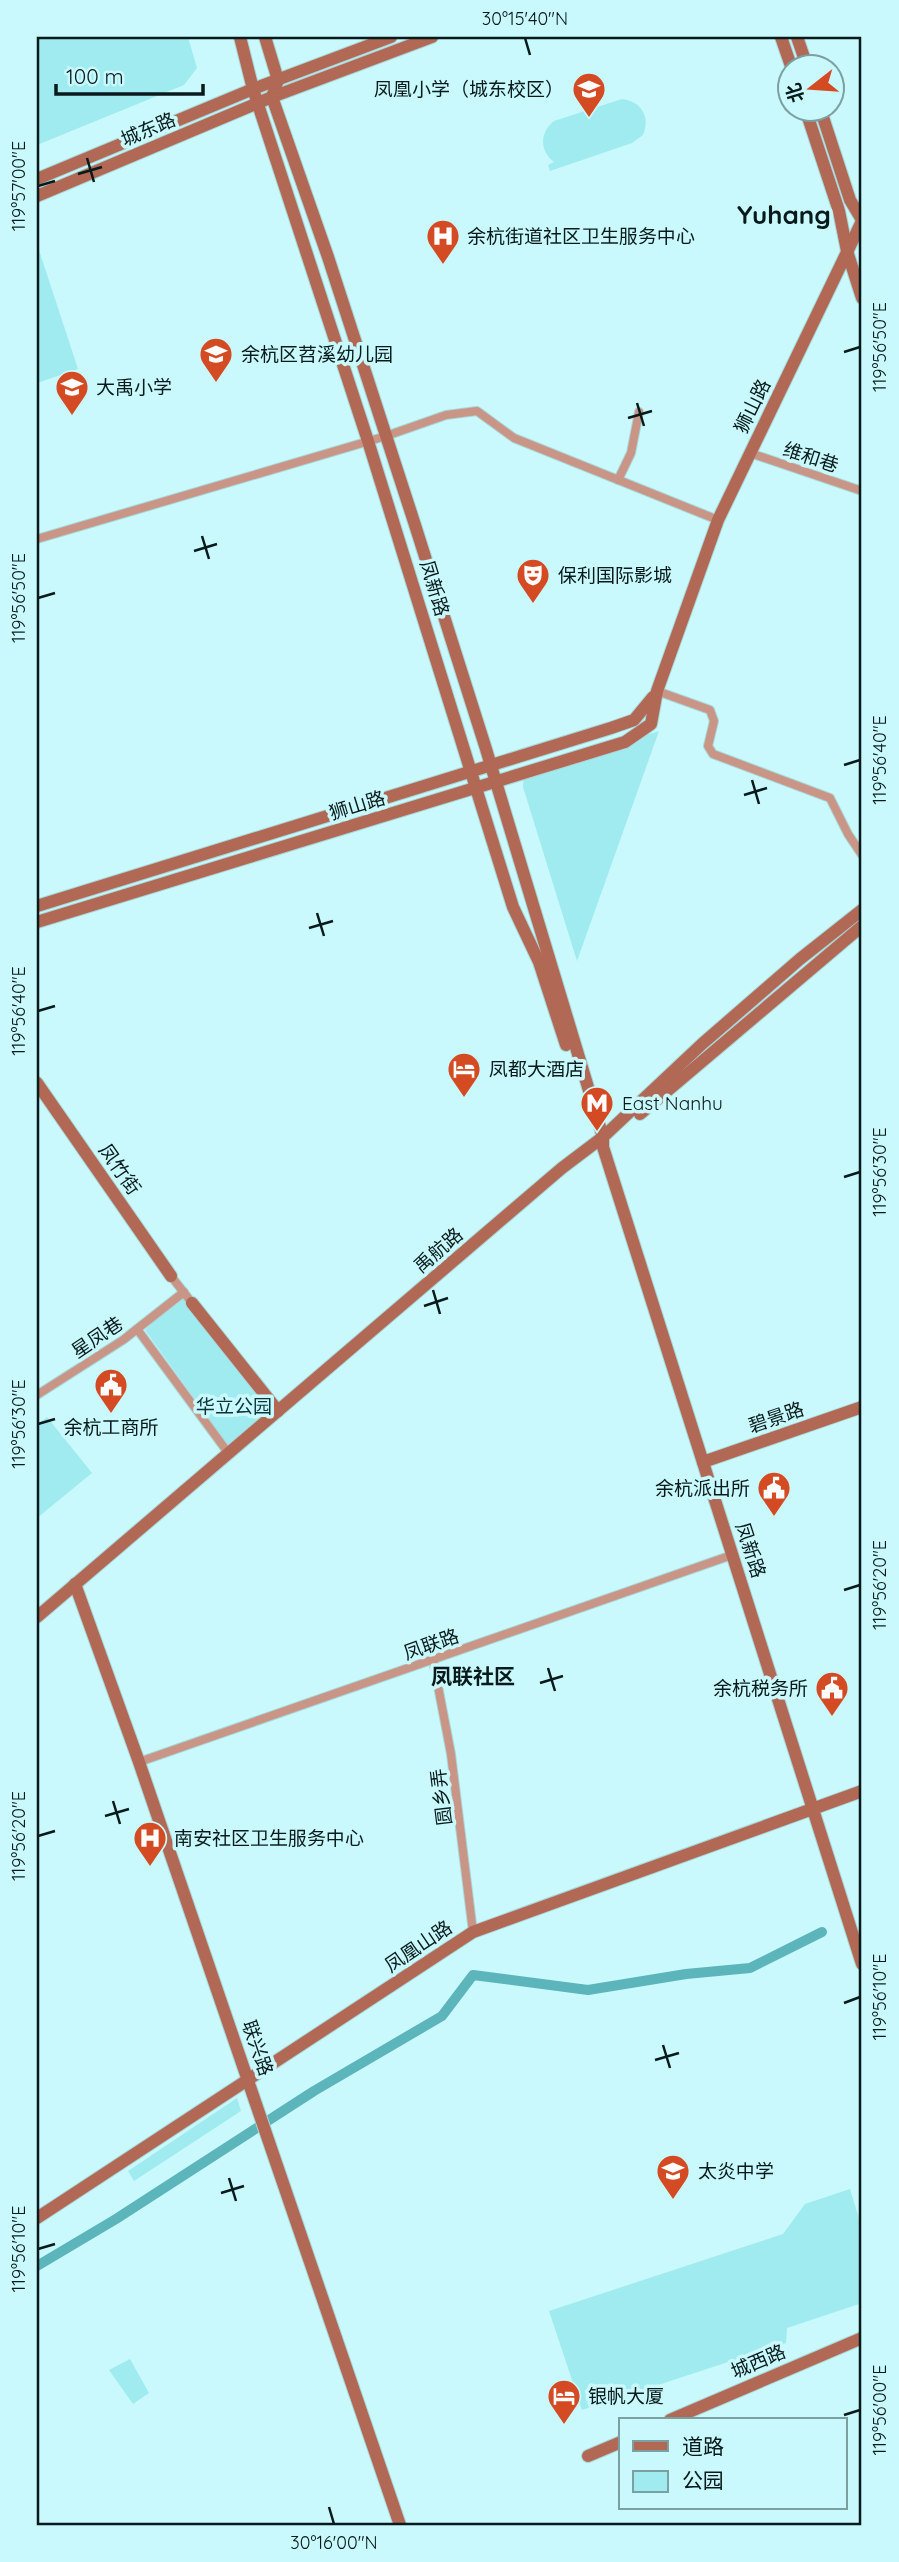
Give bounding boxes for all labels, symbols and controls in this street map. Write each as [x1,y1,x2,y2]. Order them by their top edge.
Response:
text: 30°15'40"N [482,7,568,30]
scale bar [56,52,203,96]
north arrow [776,52,846,122]
text: 100 m [66,63,124,89]
school or university icon: 凤凰小学（城东校区） [570,70,608,119]
place label: 凤凰小学（城东校区） [374,77,564,101]
text: 北 [780,80,809,106]
street label: 城东路 [117,107,179,151]
text: 119°57'00"E [7,141,30,231]
district label: Yuhang [737,198,831,231]
hospital icon: 余杭街道社区卫生服务中心 [424,217,462,266]
place label: 余杭街道社区卫生服务中心 [467,224,695,248]
text: 119°56'50"E [868,302,891,392]
school or university icon: 余杭区苕溪幼儿园 [197,335,235,384]
place label: 余杭区苕溪幼儿园 [241,342,393,366]
school or university icon: 大禹小学 [53,368,91,417]
place label: 大禹小学 [96,375,172,399]
street label: 狮山路 [729,375,775,437]
street label: 维和巷 [780,437,842,477]
text: 119°56'50"E [7,553,30,643]
theatre icon: 保利国际影城 [514,556,552,605]
street label: 凤新路 [415,557,455,619]
place label: 保利国际影城 [558,563,672,587]
text: 119°56'40"E [868,715,891,805]
street label: 狮山路 [326,785,388,825]
text: 119°56'40"E [7,966,30,1056]
hotel icon: 凤都大酒店 [445,1050,483,1099]
place label: 凤都大酒店 [489,1057,584,1081]
metro station icon: East Nanhu [578,1084,616,1133]
place label: East Nanhu [622,1091,723,1115]
text: 119°56'30"E [868,1127,891,1217]
street label: 凤竹街 [94,1139,146,1199]
street label: 禹航路 [409,1222,467,1278]
street label: 星凤巷 [67,1311,127,1363]
public building icon: 余杭工商所 [92,1366,130,1415]
text: 119°56'30"E [7,1379,30,1469]
park label: 华立公园 [196,1394,272,1418]
street label: 碧景路 [745,1396,807,1438]
place label: 余杭工商所 [63,1415,159,1439]
public building icon: 余杭派出所 [755,1469,793,1518]
place label: 余杭派出所 [655,1476,750,1500]
street label: 凤新路 [731,1519,771,1581]
text: 119°56'20"E [868,1540,891,1630]
street label: 凤联路 [400,1623,462,1665]
district label: 凤联社区 [431,1663,515,1689]
public building icon: 余杭税务所 [813,1669,851,1718]
place label: 余杭税务所 [713,1676,808,1700]
street label: 圆乡弄 [426,1767,456,1827]
text: 119°56'20"E [7,1791,30,1881]
hospital icon: 南安社区卫生服务中心 [131,1819,169,1868]
place label: 南安社区卫生服务中心 [174,1826,364,1850]
street label: 凤凰山路 [380,1915,456,1977]
text: 119°56'10"E [868,1954,891,2040]
street label: 联兴路 [237,2017,279,2079]
school or university icon: 太炎中学 [654,2152,692,2201]
place label: 太炎中学 [698,2159,774,2183]
text: 119°56'10"E [7,2206,30,2292]
street label: 城西路 [727,2339,789,2383]
text: 119°56'00"E [868,2365,891,2455]
hotel icon: 银帆大厦 [545,2377,583,2426]
place label: 银帆大厦 [588,2384,664,2408]
legend [619,2418,846,2510]
text: 道路 [682,2433,724,2459]
text: 公园 [682,2467,724,2493]
text: 30°16'00"N [290,2531,378,2554]

